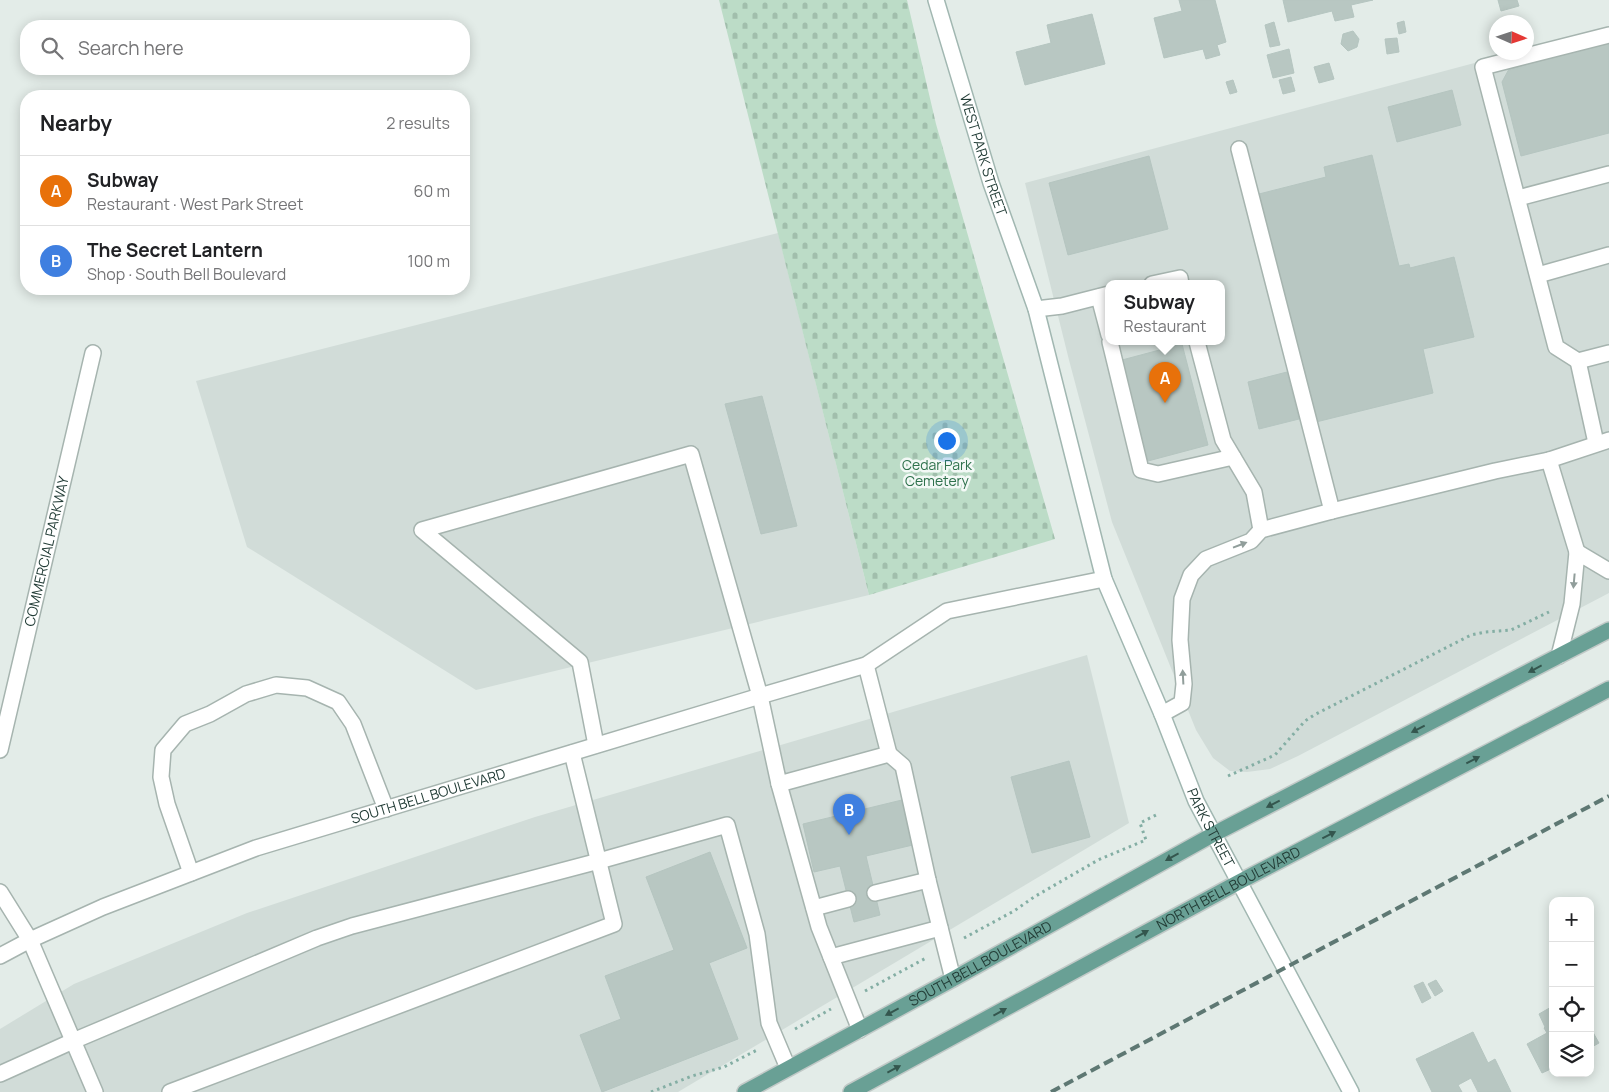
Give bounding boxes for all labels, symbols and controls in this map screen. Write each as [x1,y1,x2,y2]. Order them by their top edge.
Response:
north arrow [1489,15,1534,60]
search box [20,20,470,75]
icon: search [38,34,66,62]
text: Search here [78,35,184,61]
street label: WEST PARK STREET [956,92,1012,219]
text: Nearby [40,109,112,137]
text: 2 results [386,112,450,134]
text: Subway [87,167,158,193]
text: A [51,180,61,202]
text: 60 m [414,180,450,202]
text: Restaurant · West Park Street [87,193,303,215]
text: The Secret Lantern [87,237,263,263]
text: B [51,250,61,272]
text: 100 m [407,250,450,272]
text: Shop · South Bell Boulevard [87,263,286,285]
popup [1105,280,1225,345]
text: Subway [1124,289,1195,315]
text: Restaurant [1124,315,1206,337]
pin: A [1149,362,1181,403]
your location [934,428,960,454]
park label: Cedar Park Cemetery [902,455,973,490]
street label: COMMERCIAL PARKWAY [19,474,73,628]
one-way arrow [1233,541,1247,549]
one-way arrow [1570,574,1578,590]
one-way arrow [1527,665,1542,673]
one-way arrow [1178,669,1186,685]
one-way arrow [1411,725,1425,733]
one-way arrow [1466,756,1480,764]
street label: SOUTH BELL BOULEVARD [348,763,508,828]
street label: PARK STREET [1183,785,1240,871]
pin: B [833,794,865,835]
one-way arrow [1266,800,1280,808]
one-way arrow [1321,831,1336,839]
street label: NORTH BELL BOULEVARD [1153,842,1304,934]
one-way arrow [1165,853,1178,862]
map controls [1549,897,1594,1077]
button: + [1549,897,1594,942]
street label: SOUTH BELL BOULEVARD [905,916,1055,1010]
one-way arrow [1135,930,1150,938]
button: − [1549,942,1594,987]
button: locate [1549,987,1594,1032]
one-way arrow [885,1008,899,1017]
one-way arrow [993,1008,1007,1017]
button: layers [1549,1032,1594,1077]
one-way arrow [887,1065,902,1073]

